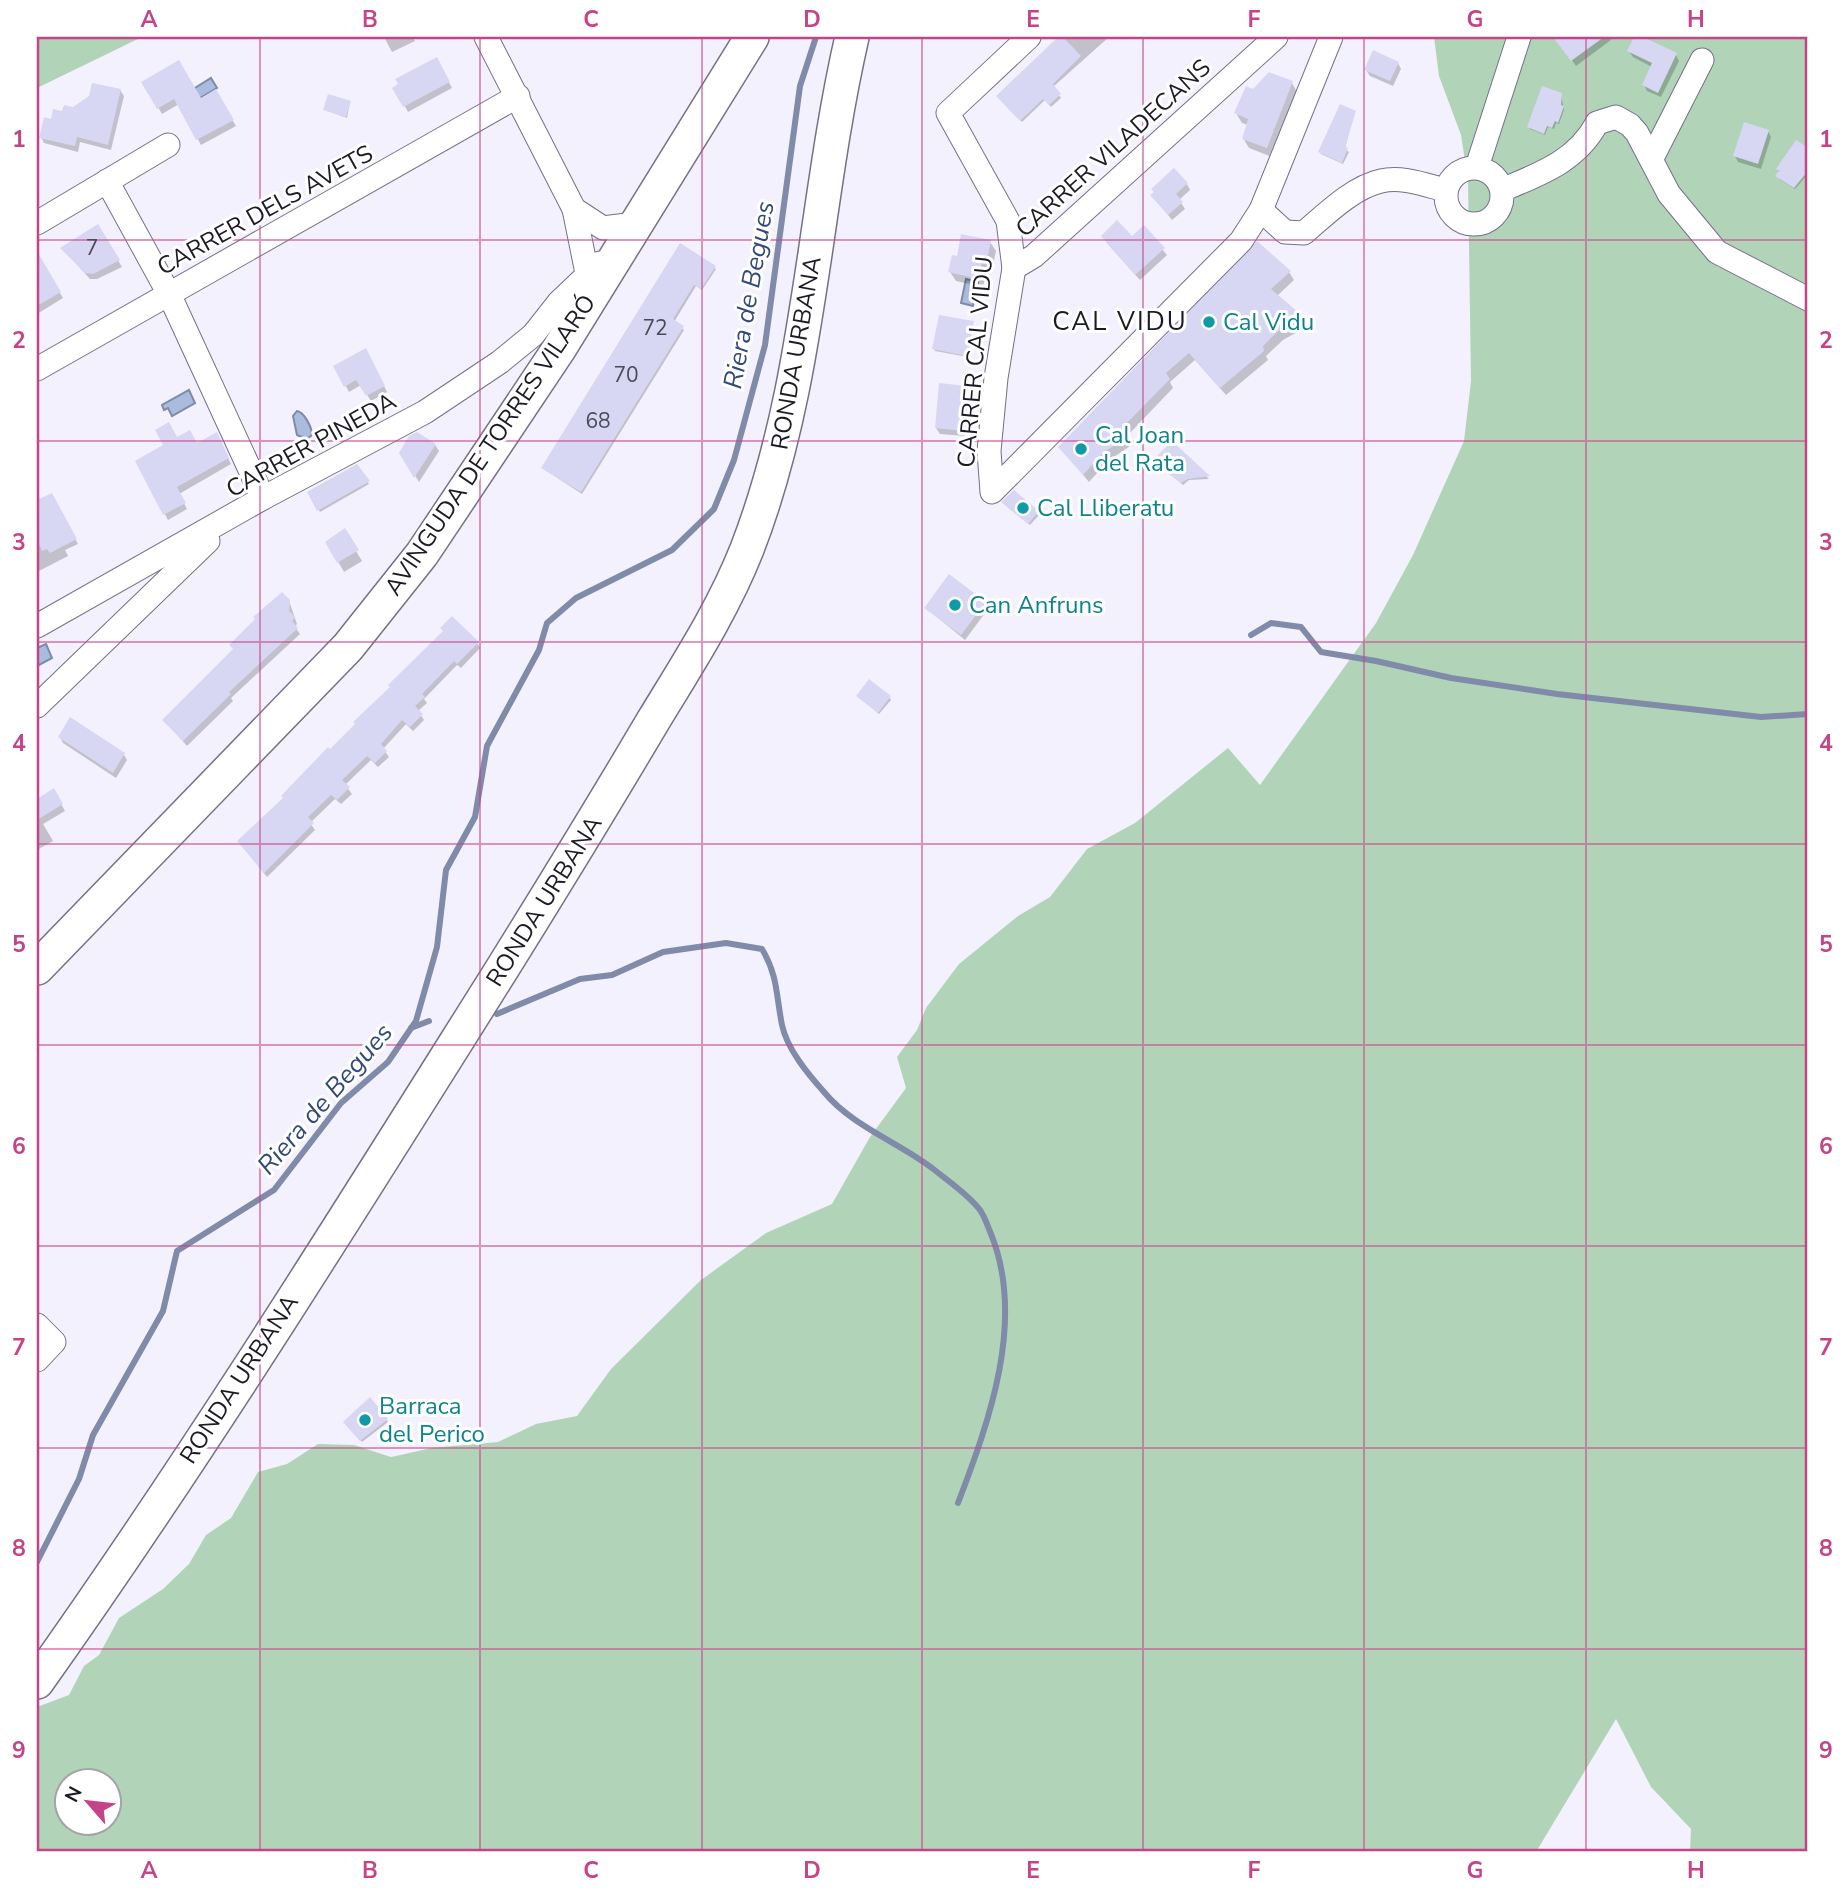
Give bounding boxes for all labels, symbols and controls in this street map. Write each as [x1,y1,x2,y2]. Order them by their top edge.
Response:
text: A [140,4,158,35]
text: B [362,4,378,35]
text: C [583,4,599,35]
text: D [803,4,821,35]
text: E [1026,4,1040,35]
text: F [1248,4,1261,35]
text: G [1467,4,1483,35]
text: H [1687,4,1705,35]
street label: CARRER VILADECANS [1009,52,1217,244]
text: 1 [12,124,26,155]
text: 1 [1819,124,1833,155]
street label: CARRER DELS AVETS [151,137,379,283]
water label: Riera de Begues [715,198,783,392]
house number: 7 [86,234,98,262]
street label: RONDA URBANA [763,253,829,452]
street label: CARRER CAL VIDU [950,255,1000,469]
street label: AVINGUDA DE TORRES VILARÓ [377,288,603,602]
district label: CAL VIDU [1052,304,1188,339]
place label: Cal Vidu [1223,306,1314,338]
house number: 72 [642,314,668,342]
marker: Cal Vidu [1201,314,1217,330]
text: 2 [12,325,26,356]
text: 2 [1819,325,1833,356]
house number: 70 [613,361,639,389]
street label: CARRER PINEDA [220,385,402,505]
house number: 68 [585,407,611,435]
place label: Cal Joan del Rata [1095,419,1185,479]
marker: Cal Joan del Rata [1073,441,1089,457]
place label: Cal Lliberatu [1037,492,1174,524]
marker: Cal Lliberatu [1015,500,1031,516]
text: 3 [12,527,26,558]
text: 3 [1819,527,1833,558]
place label: Can Anfruns [969,589,1104,621]
marker: Can Anfruns [947,597,963,613]
text: 4 [12,728,26,759]
text: 4 [1819,728,1833,759]
street label: RONDA URBANA [479,809,610,992]
text: 5 [12,929,26,960]
text: 5 [1819,929,1833,960]
water label: Riera de Begues [249,1016,401,1182]
text: 6 [12,1131,26,1162]
text: 6 [1819,1131,1833,1162]
street label: RONDA URBANA [172,1288,306,1470]
text: 7 [12,1332,26,1363]
text: 7 [1819,1332,1833,1363]
place label: Barraca del Perico [379,1390,485,1450]
marker: Barraca del Perico [357,1412,373,1428]
text: 8 [12,1533,26,1564]
text: 8 [1819,1533,1833,1564]
text: 9 [12,1735,26,1766]
text: 9 [1819,1735,1833,1766]
north arrow [52,1766,122,1836]
text: N [59,1782,89,1807]
text: A [140,1855,158,1886]
text: B [362,1855,378,1886]
text: C [583,1855,599,1886]
text: D [803,1855,821,1886]
text: E [1026,1855,1040,1886]
text: F [1248,1855,1261,1886]
text: G [1467,1855,1483,1886]
text: H [1687,1855,1705,1886]

